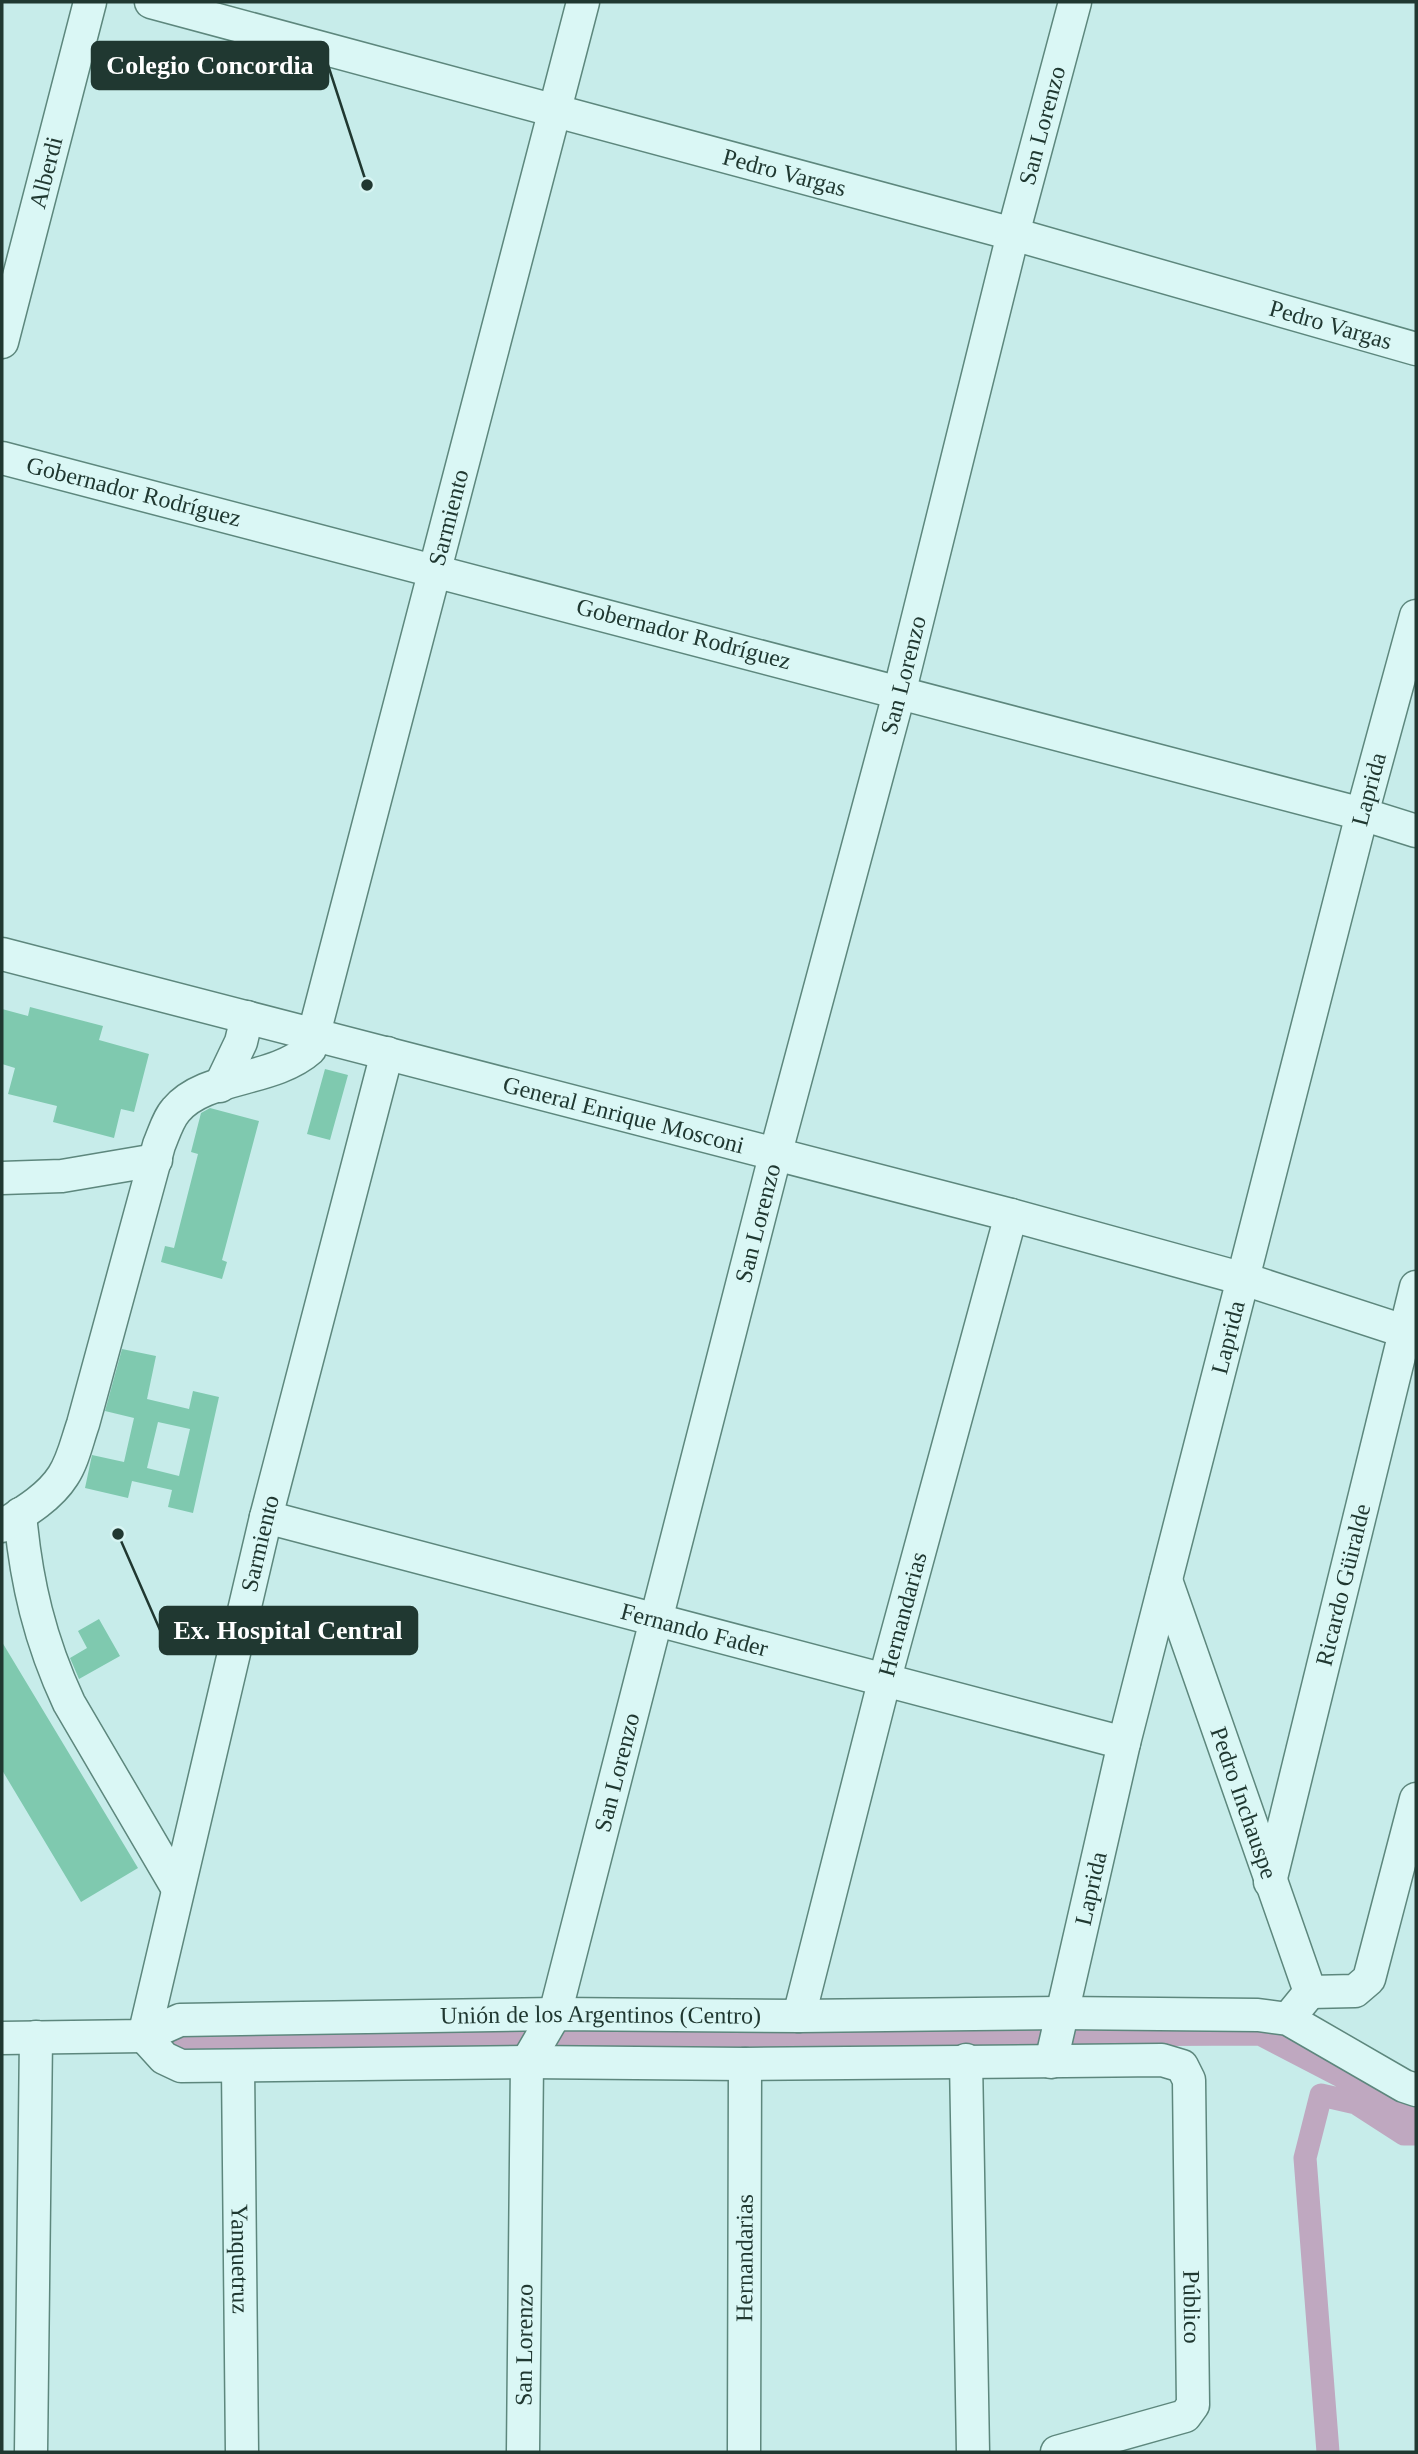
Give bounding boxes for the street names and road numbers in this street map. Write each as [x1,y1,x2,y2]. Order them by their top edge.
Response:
street label: San Lorenzo [1014,63,1070,188]
street label: Alberdi [24,134,68,211]
street label: Pedro Vargas [720,144,849,201]
street label: Pedro Vargas [1266,295,1395,354]
street label: Gobernador Rodríguez [24,452,244,531]
street label: Sarmiento [424,467,474,569]
street label: Gobernador Rodríguez [574,593,794,674]
street label: San Lorenzo [876,613,931,738]
street label: Laprida [1347,749,1391,828]
street label: General Enrique Mosconi [500,1071,747,1158]
street label: San Lorenzo [730,1161,785,1285]
street label: Laprida [1206,1298,1250,1377]
street label: Sarmiento [236,1492,284,1594]
street label: Ricardo Güiralde [1311,1501,1375,1669]
street label: Hernandarias [873,1549,932,1679]
street label: Fernando Fader [618,1598,771,1662]
street label: San Lorenzo [589,1710,645,1835]
street label: Pedro Inchauspe [1205,1723,1282,1882]
street label: Laprida [1070,1849,1112,1928]
street label: Unión de los Argentinos (Centro) [440,2001,761,2029]
street label: Hernandarias [731,2194,758,2322]
street label: Yanquetruz [226,2204,254,2314]
street label: Público [1178,2270,1205,2344]
street label: San Lorenzo [510,2284,538,2406]

